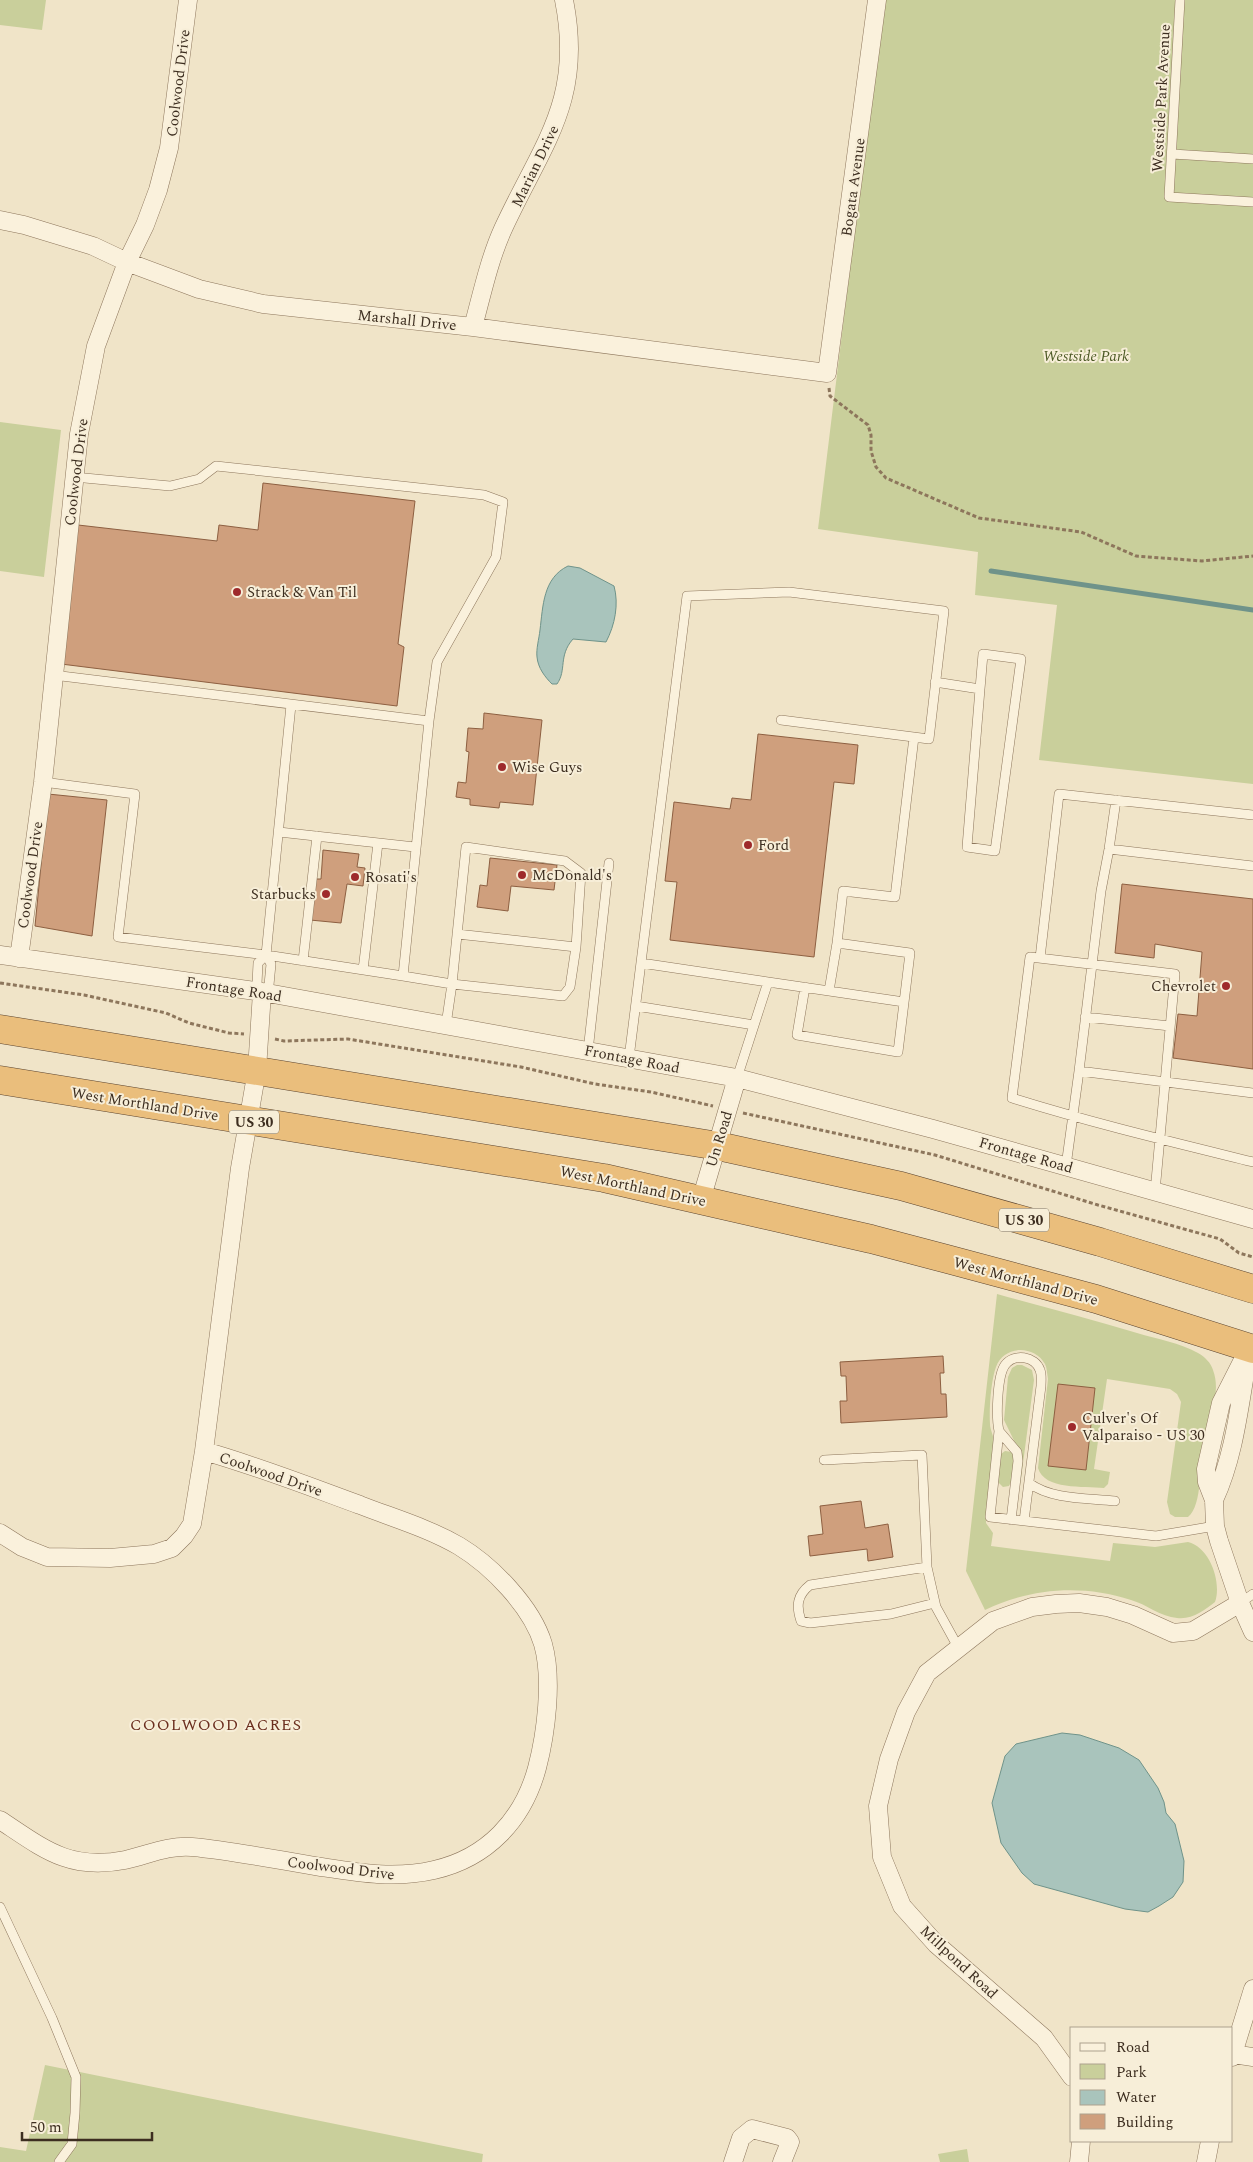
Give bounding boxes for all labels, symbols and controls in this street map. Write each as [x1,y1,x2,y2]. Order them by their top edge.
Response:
street label: Westside Park Avenue [1146,23,1177,173]
street label: Coolwood Drive [160,28,196,138]
street label: Marian Drive [506,121,565,211]
street label: Bogata Avenue [835,136,872,238]
street label: Marshall Drive [356,304,458,337]
park label: Westside Park [1043,345,1129,368]
street label: Coolwood Drive [58,417,94,527]
place label: Strack & Van Til [247,581,357,604]
marker: Strack & Van Til [231,586,243,598]
place label: Wise Guys [512,756,582,779]
marker: Wise Guys [496,761,508,773]
street label: Coolwood Drive [12,820,49,930]
place label: Ford [758,834,789,857]
marker: Ford [742,839,754,851]
place label: McDonald's [532,864,612,887]
place label: Rosati's [365,866,417,889]
marker: McDonald's [516,869,528,881]
marker: Rosati's [349,871,361,883]
place label: Starbucks [251,883,316,906]
marker: Starbucks [320,888,332,900]
street label: Frontage Road [184,971,284,1008]
place label: Chevrolet [1151,975,1216,998]
marker: Chevrolet [1220,980,1232,992]
street label: Frontage Road [582,1039,682,1080]
street label: West Morthland Drive [70,1081,220,1127]
street label: Un Road [700,1108,739,1170]
road number: US 30 [229,1110,279,1134]
street label: Frontage Road [976,1131,1076,1180]
street label: West Morthland Drive [558,1160,708,1213]
road number: US 30 [999,1208,1049,1232]
street label: West Morthland Drive [951,1251,1101,1312]
place label: Culver's Of Valparaiso - US 30 [1082,1407,1205,1447]
marker: Culver's Of Valparaiso - US 30 [1066,1421,1078,1433]
street label: Coolwood Drive [216,1446,326,1503]
district label: COOLWOOD ACRES [130,1713,302,1737]
street label: Coolwood Drive [286,1850,396,1886]
street label: Millpond Road [915,1920,1003,2005]
legend [1070,2027,1233,2142]
text: Road [1116,2036,1150,2059]
text: Park [1116,2061,1147,2084]
text: Water [1116,2086,1156,2109]
scale bar [22,2110,152,2142]
text: Building [1116,2111,1173,2134]
text: 50 m [30,2116,62,2139]

